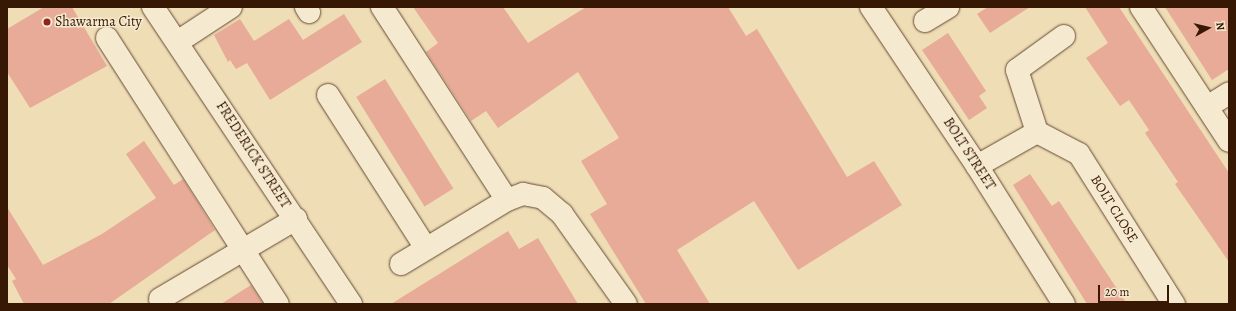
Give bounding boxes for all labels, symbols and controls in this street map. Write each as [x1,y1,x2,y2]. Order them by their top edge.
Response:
north arrow [1188,8,1228,48]
place label: Shawarma City [55,14,142,30]
marker: Shawarma City [42,17,52,27]
text: N [1212,21,1228,31]
street label: FREDERICK STREET [212,98,294,212]
street label: BOLT STREET [939,115,999,193]
street label: BOLT CLOSE [1087,172,1141,246]
scale bar [1100,277,1171,303]
text: 20 m [1105,284,1129,300]

